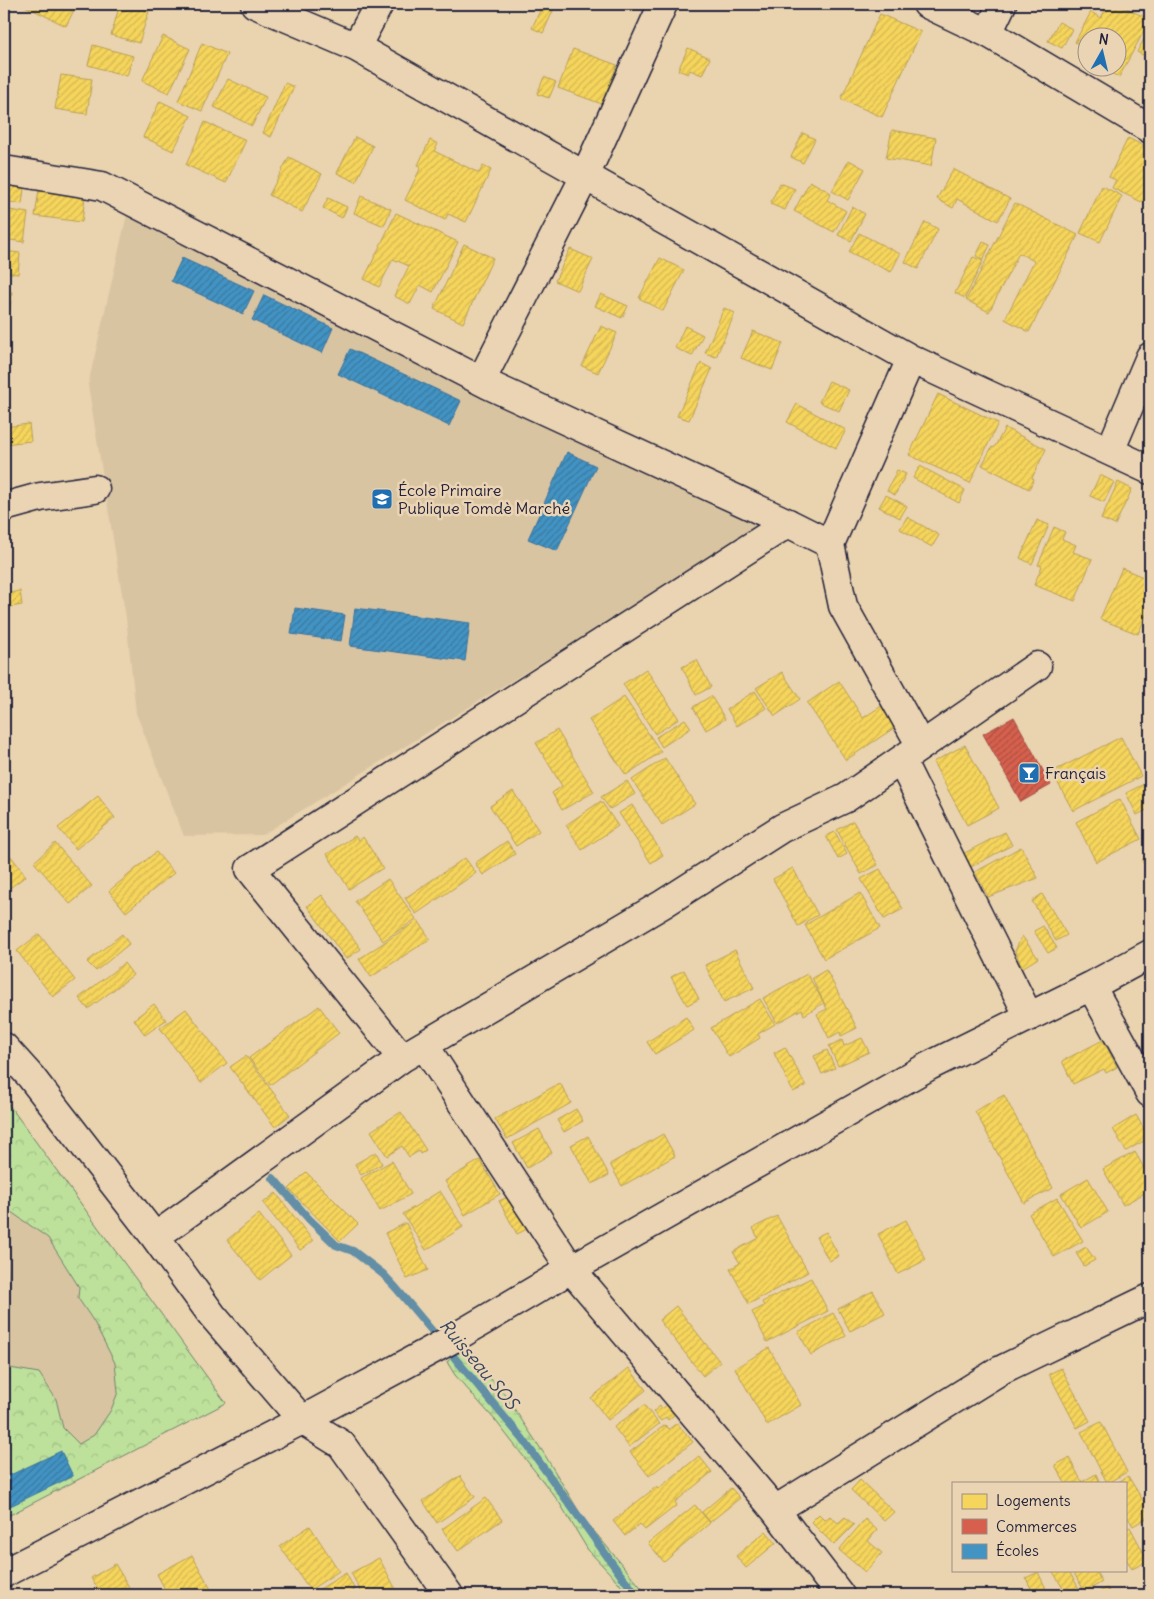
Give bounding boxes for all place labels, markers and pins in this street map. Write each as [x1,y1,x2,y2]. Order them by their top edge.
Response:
place label: École Primaire Publique Tomdè Marché [398,480,570,518]
school or university icon: École Primaire Publique Tomdè Marché [370,487,394,511]
bar icon: Français [1017,761,1041,785]
place label: Français [1045,763,1106,783]

